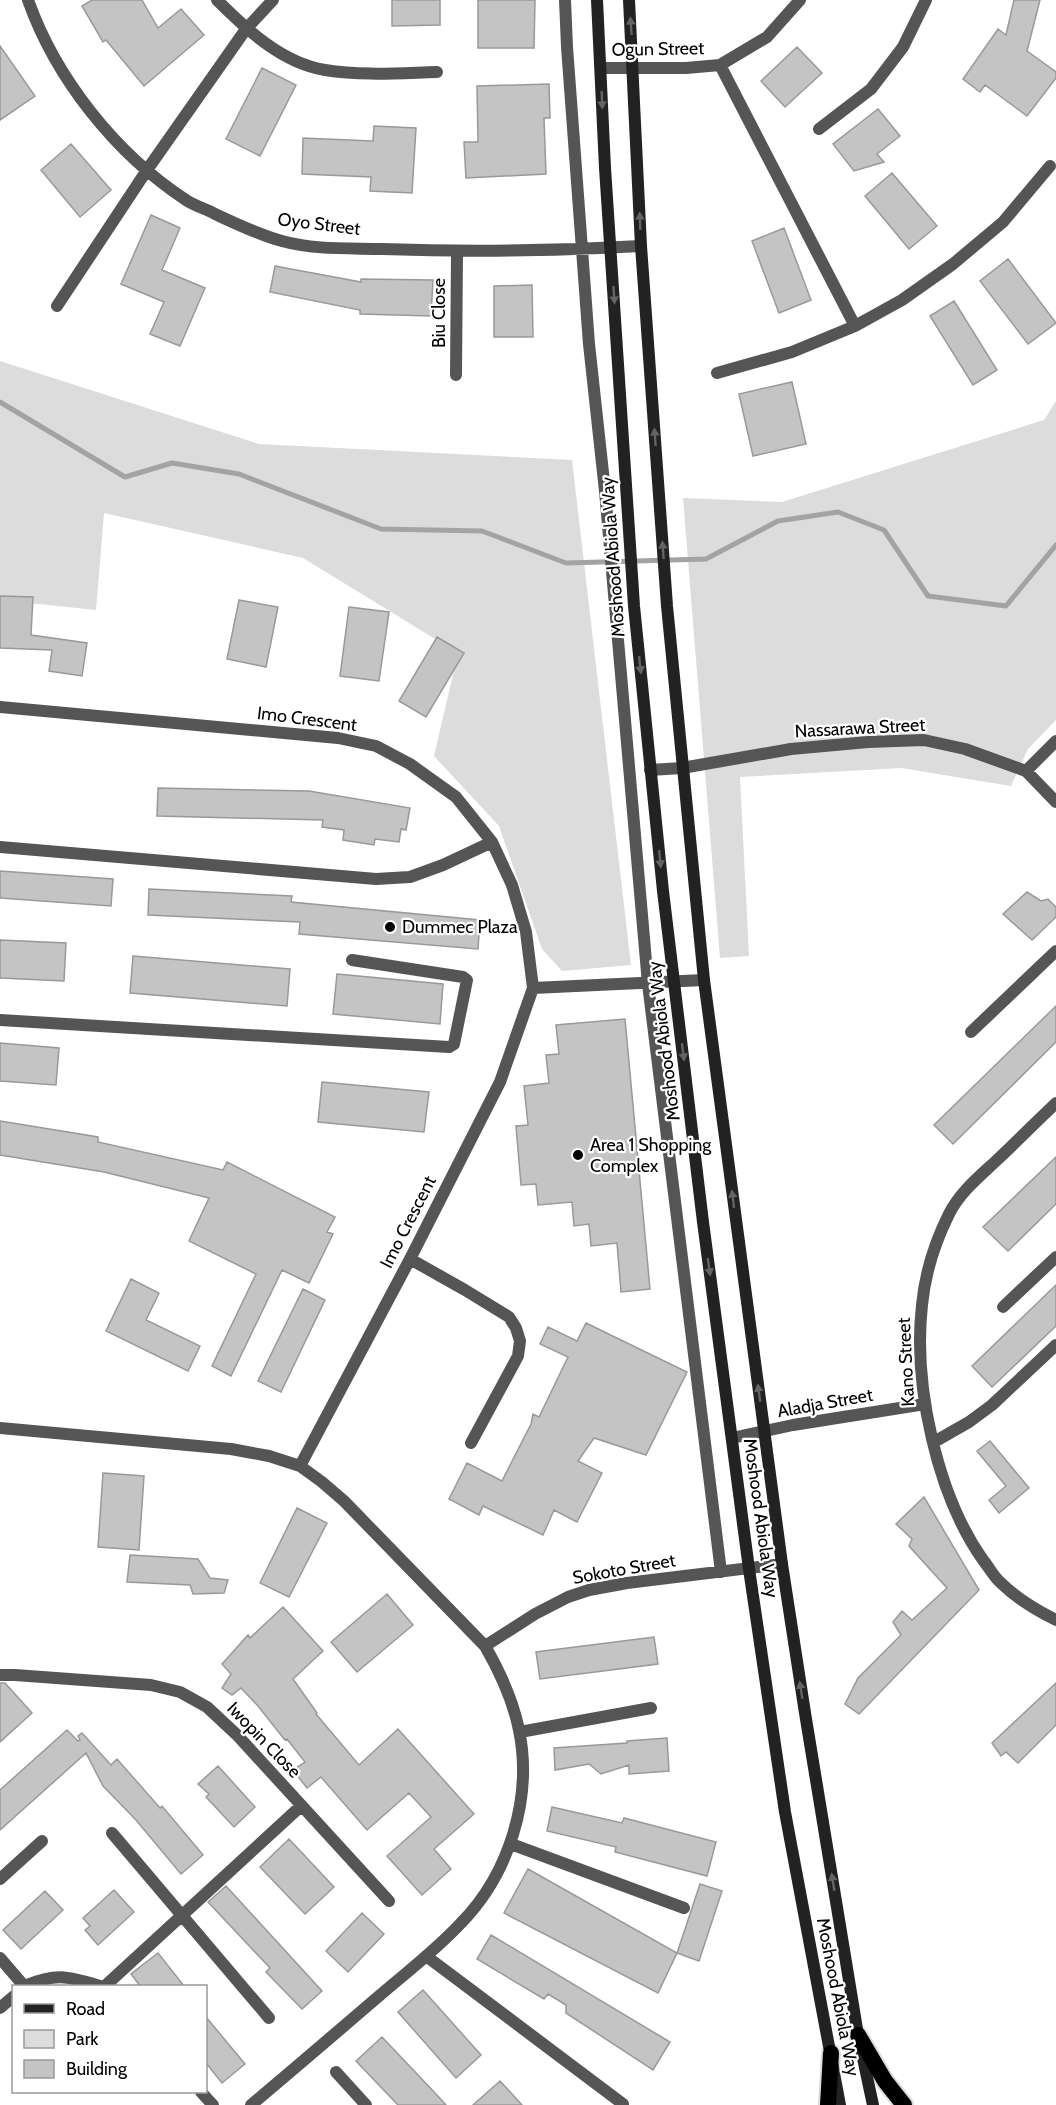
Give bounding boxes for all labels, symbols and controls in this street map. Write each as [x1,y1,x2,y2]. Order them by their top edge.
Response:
one-way arrow [626,17,635,36]
street label: Ogun Street [612,37,704,61]
one-way arrow [598,91,607,110]
street label: Oyo Street [276,208,362,240]
one-way arrow [635,212,645,231]
street label: Biu Close [428,278,450,348]
one-way arrow [609,285,619,304]
one-way arrow [650,427,660,446]
street label: Moshood Abiola Way [596,476,630,638]
one-way arrow [659,541,668,560]
one-way arrow [635,655,645,674]
street label: Imo Crescent [256,702,358,736]
street label: Nassarawa Street [794,714,926,742]
one-way arrow [655,849,665,868]
place label: Dummec Plaza [402,916,518,938]
marker: Dummec Plaza [383,920,397,934]
street label: Moshood Abiola Way [643,960,685,1122]
one-way arrow [678,1043,688,1062]
place label: Area 1 Shopping Complex [590,1134,712,1177]
marker: Area 1 Shopping Complex [571,1148,585,1162]
street label: Imo Crescent [375,1172,441,1272]
one-way arrow [728,1190,737,1209]
one-way arrow [704,1257,714,1276]
street label: Kano Street [893,1317,919,1407]
one-way arrow [754,1383,764,1402]
street label: Aladja Street [776,1384,874,1422]
street label: Moshood Abiola Way [739,1437,783,1599]
street label: Sokoto Street [571,1549,677,1589]
one-way arrow [797,1680,806,1699]
street label: Iwopin Close [222,1697,306,1783]
one-way arrow [828,1872,837,1891]
street label: Moshood Abiola Way [812,1916,864,2078]
legend [12,1985,207,2093]
text: Road [66,1998,105,2020]
text: Park [66,2028,99,2050]
text: Building [66,2058,128,2080]

